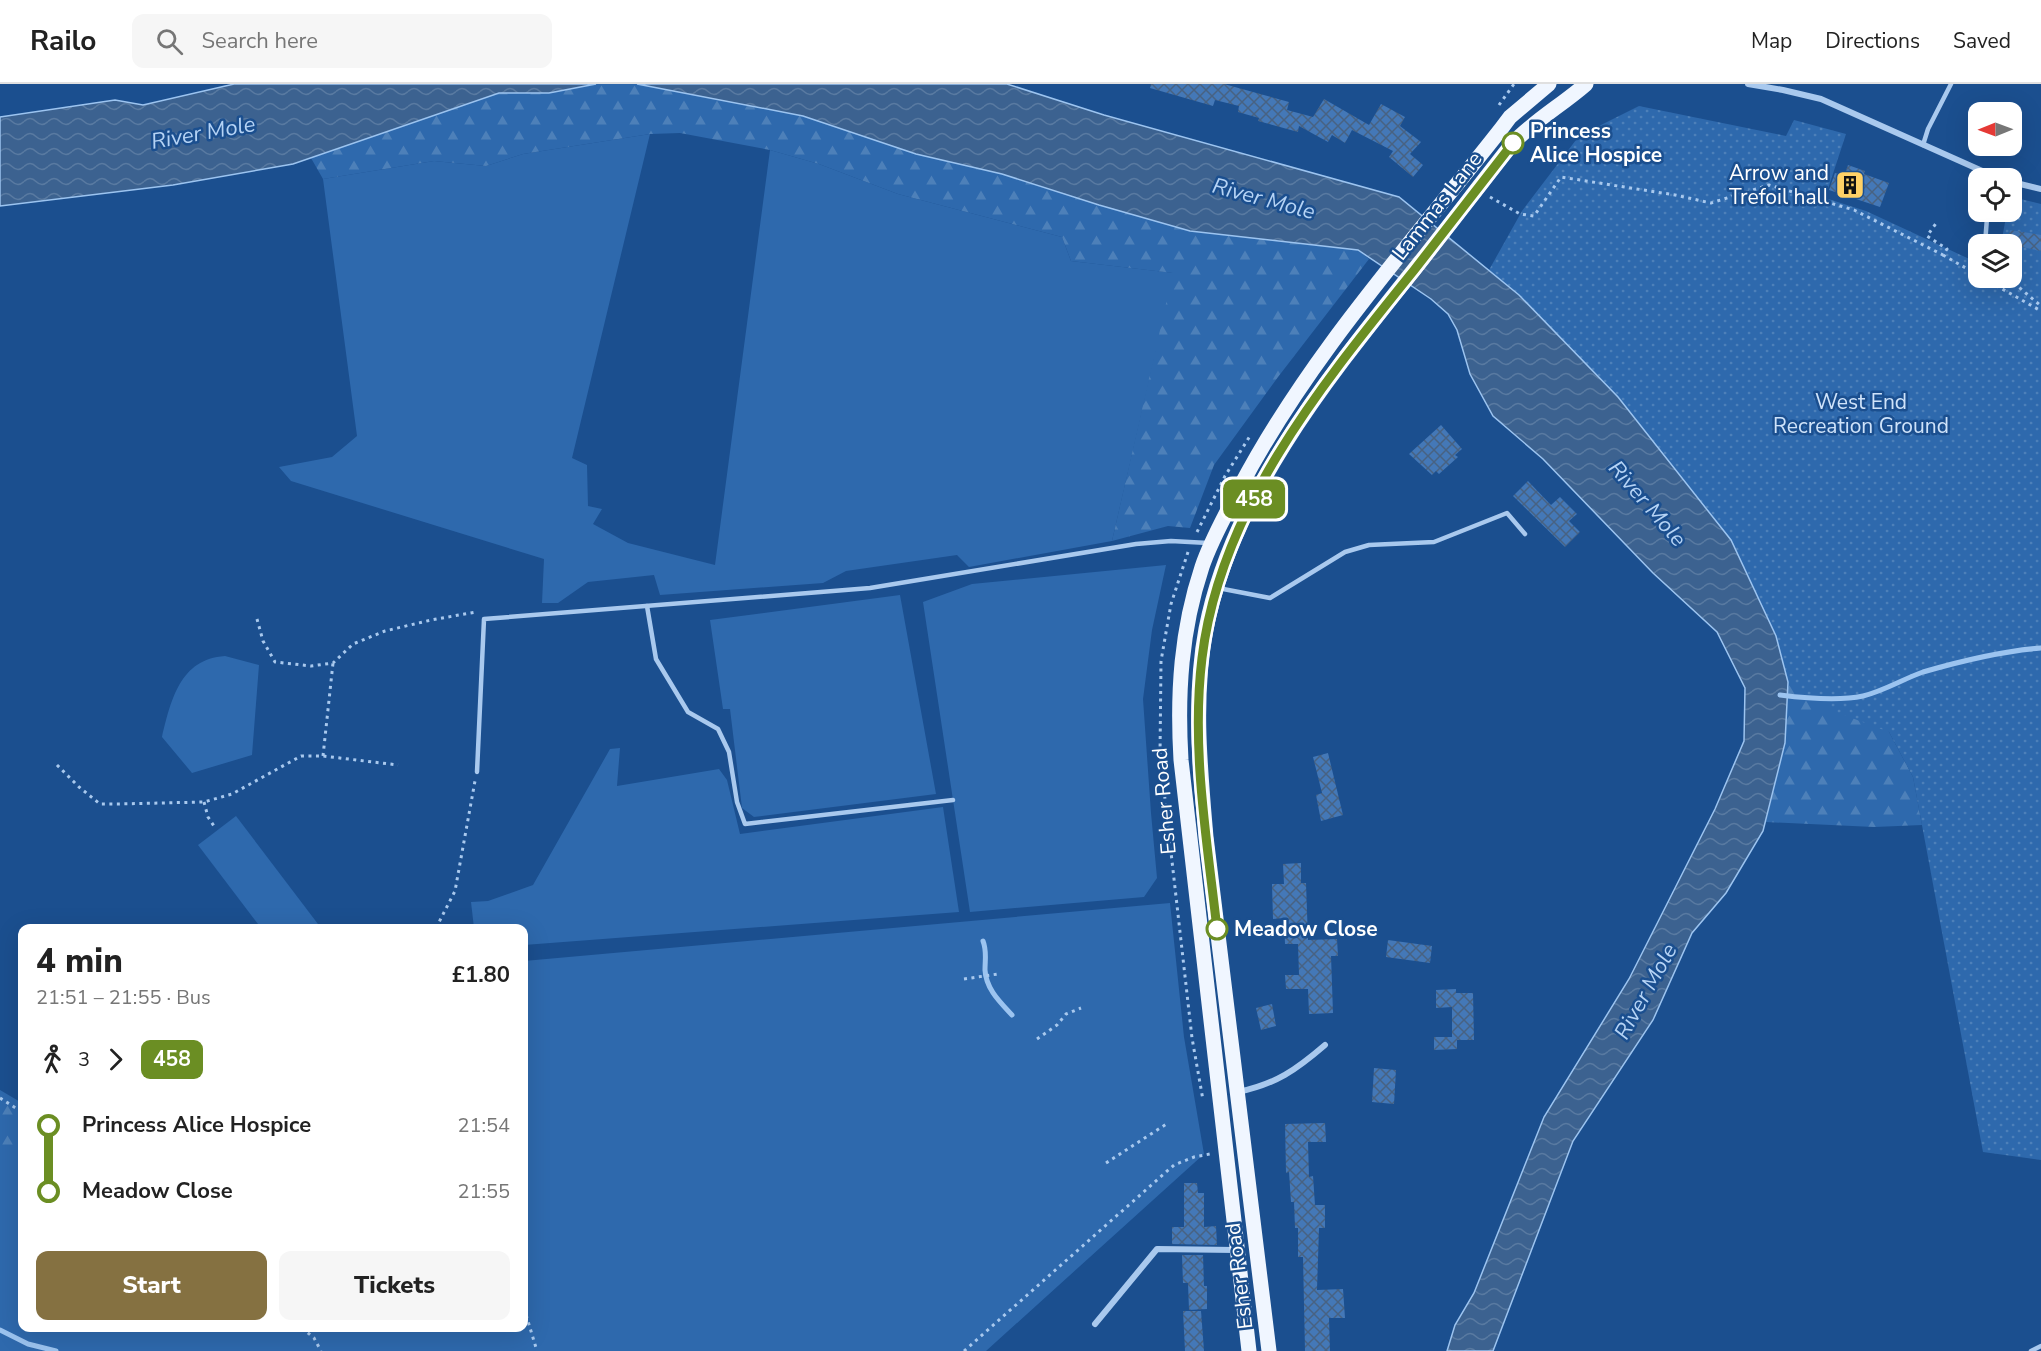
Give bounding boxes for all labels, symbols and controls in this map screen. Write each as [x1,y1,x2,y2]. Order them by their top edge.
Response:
search box [132,14,552,68]
text: Railo [30,22,96,60]
icon: search [153,25,186,58]
text: Search here [201,26,318,56]
text: Map [1751,27,1792,55]
text: Directions [1825,27,1920,55]
text: Saved [1953,27,2011,55]
north arrow [1968,102,2022,156]
map controls [1968,102,2022,288]
water label: River Mole [149,109,258,157]
place label: Princess Alice Hospice [1530,117,1662,169]
marker: Princess Alice Hospice [1502,132,1524,154]
street label: Lammas Lane [1386,146,1488,266]
place label: Arrow and Trefoil hall [1729,159,1830,211]
button: locate [1968,168,2022,222]
building icon: Arrow and Trefoil hall [1834,169,1866,201]
water label: River Mole [1209,171,1319,227]
button: layers [1968,234,2022,288]
park label: West End Recreation Ground [1773,388,1949,440]
water label: River Mole [1601,454,1693,553]
line badge: 458 [1220,480,1288,518]
text: 458 [1235,485,1273,513]
street label: Esher Road [1145,746,1183,856]
place label: Meadow Close [1234,915,1378,943]
marker: Meadow Close [1206,918,1228,940]
water label: River Mole [1607,938,1685,1045]
text: 4 min [36,939,123,984]
text: £1.80 [452,960,510,990]
text: 21:51 – 21:55 · Bus [36,984,211,1011]
icon: walk [36,1043,69,1076]
icon: forward [99,1043,132,1076]
text: 458 [153,1045,191,1073]
text: 3 [78,1046,90,1073]
text: Princess Alice Hospice [82,1110,311,1140]
text: 21:54 [457,1112,510,1139]
text: Meadow Close [82,1176,233,1206]
text: 21:55 [457,1178,510,1205]
street label: Esher Road [1219,1221,1259,1331]
button: Start [36,1251,267,1320]
button: Tickets [279,1251,510,1320]

